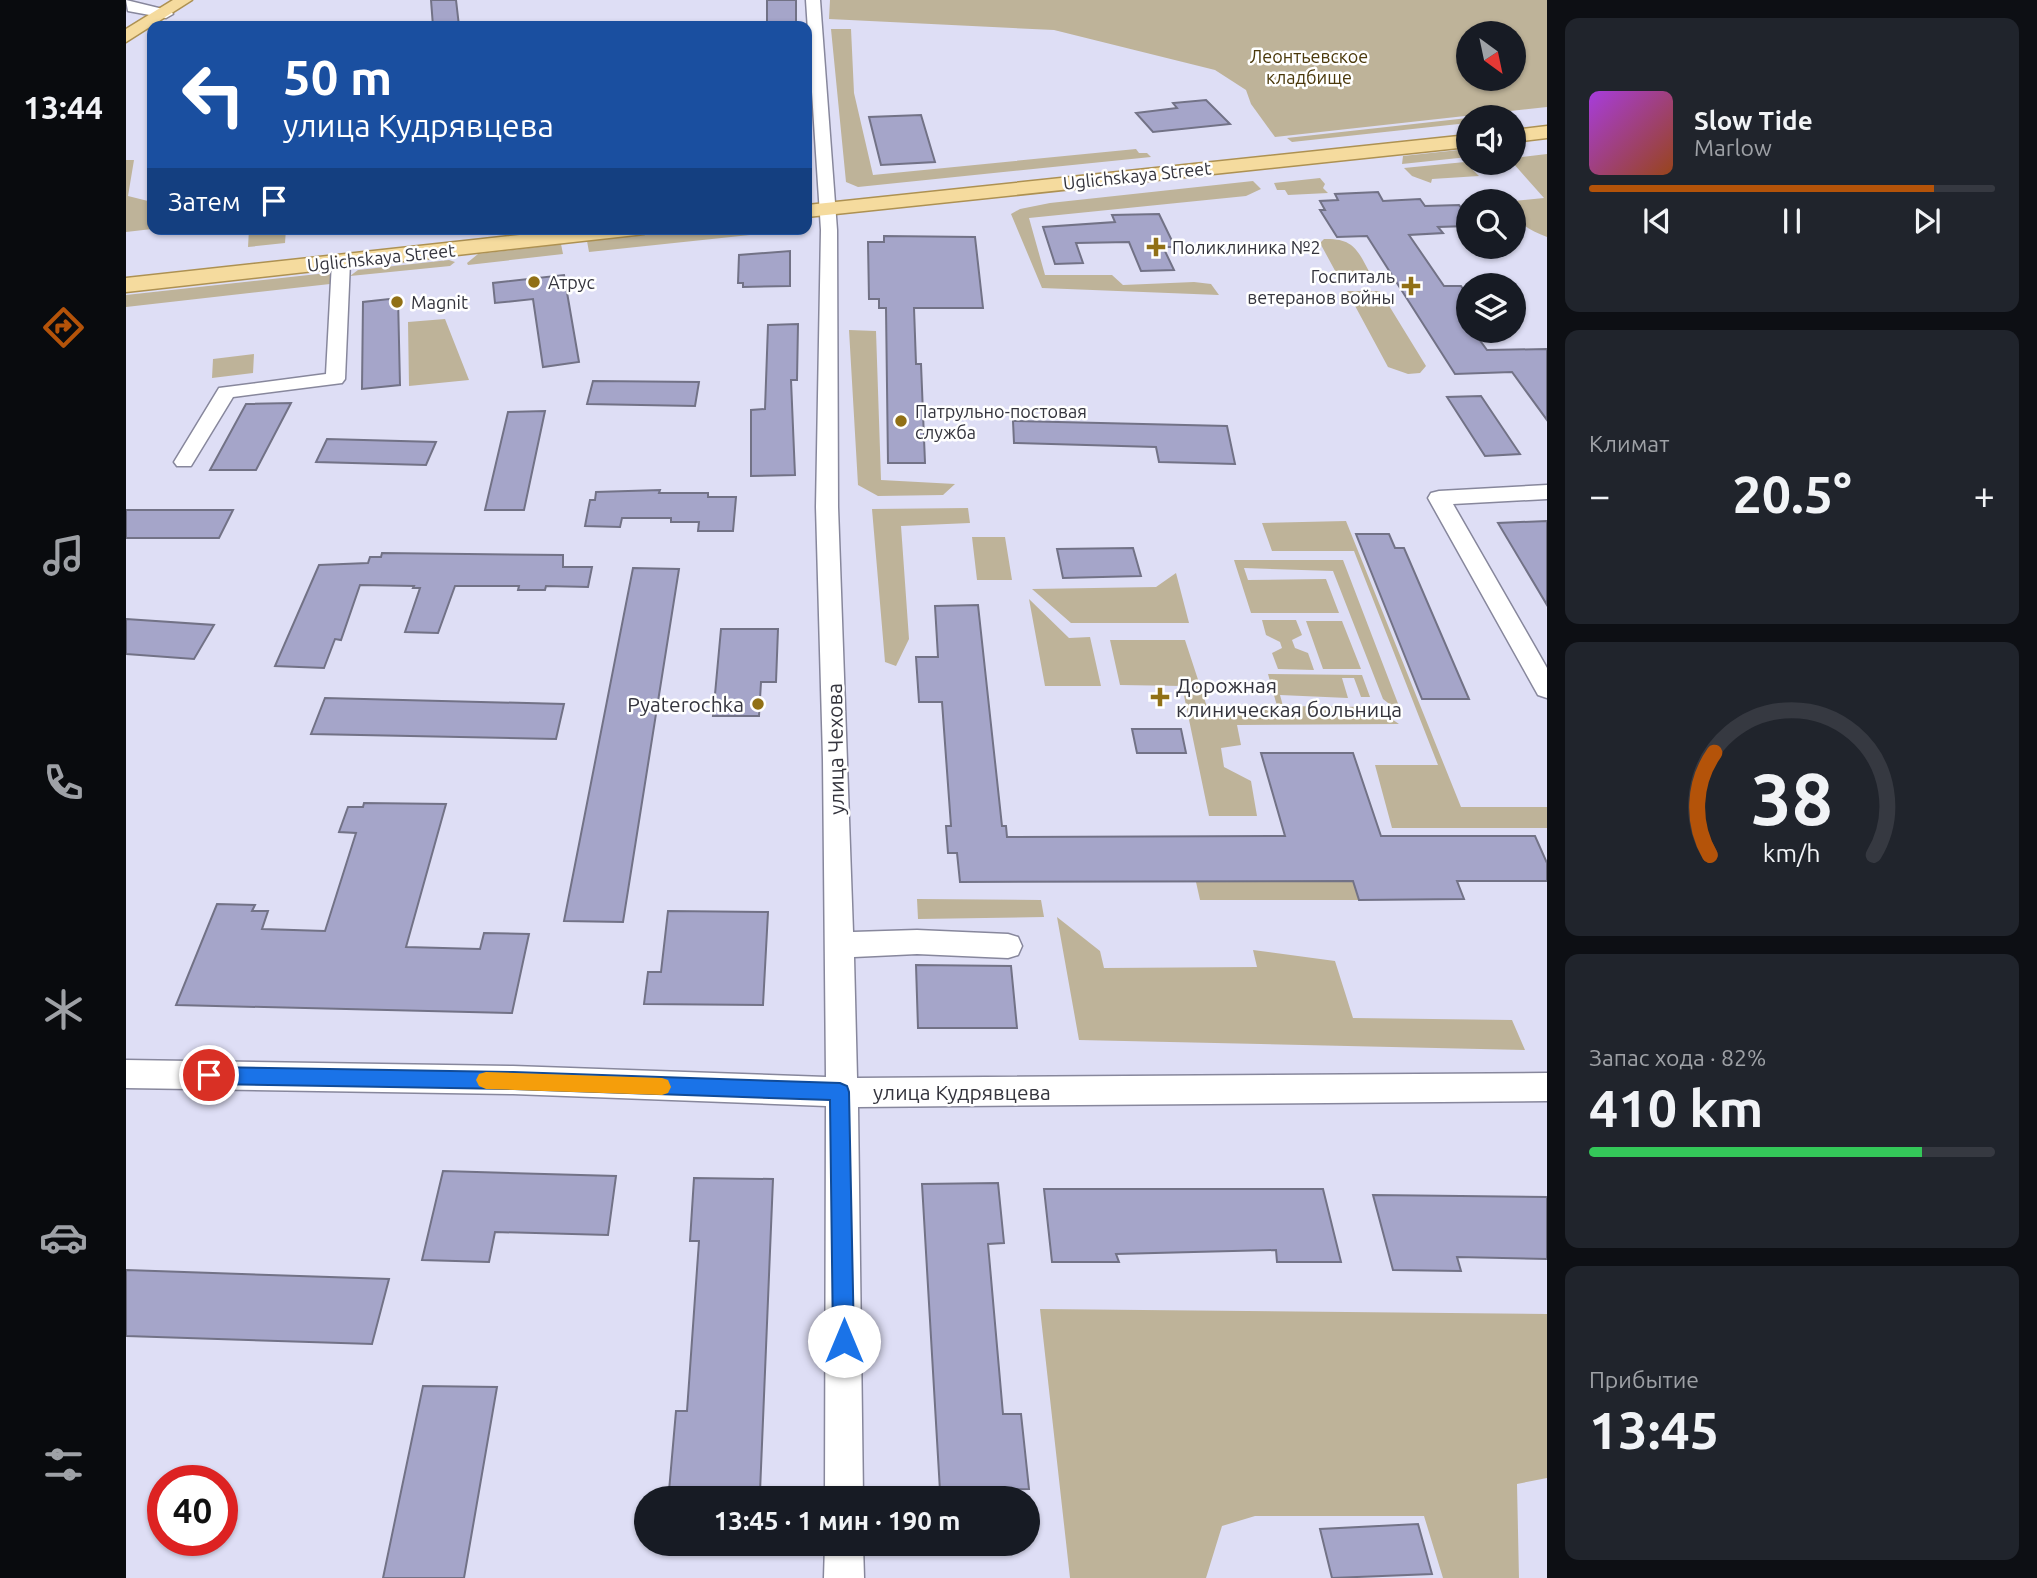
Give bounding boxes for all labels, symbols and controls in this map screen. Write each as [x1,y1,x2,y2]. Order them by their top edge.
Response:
north arrow [1456,21,1526,91]
map controls [1456,21,1526,343]
park label: Леонтьевское кладбище [1250,46,1368,87]
icon: left [168,49,259,140]
text: 50 m [283,49,392,104]
text: 13:44 [23,89,103,125]
button: sound [1456,105,1526,175]
text: Slow Tide [1694,106,1813,135]
text: улица Кудрявцева [283,107,554,143]
text: Marlow [1694,135,1772,160]
street label: Uglichskaya Street [1062,157,1212,193]
icon: arrive [255,182,293,220]
text: Затем [168,187,241,216]
button: search [1456,189,1526,259]
icon: previous [1638,202,1676,240]
icon: pause [1773,202,1811,240]
icon: next [1908,202,1946,240]
marker: Поликлиника №2 [1146,237,1166,257]
place label: Поликлиника №2 [1172,237,1321,257]
street label: Uglichskaya Street [306,239,456,275]
place label: Госпиталь ветеранов войны [1247,266,1395,307]
place label: Атрус [548,272,595,292]
button: layers [1456,273,1526,343]
marker: Атрус [526,274,542,290]
marker: Госпиталь ветеранов войны [1401,276,1421,296]
place label: Magnit [411,292,468,312]
marker: Magnit [389,294,405,310]
icon: directions [39,303,88,352]
place label: Патрульно-постовая служба [915,401,1087,442]
marker: Патрульно-постовая служба [893,413,909,429]
text: Климат [1589,431,1669,456]
text: 20.5° [1732,465,1852,523]
text: − [1589,474,1610,516]
text: + [1974,474,1995,516]
icon: music [39,531,88,580]
place label: Дорожная клиническая больница [1176,673,1402,721]
street label: улица Чехова [822,683,848,815]
marker: Дорожная клиническая больница [1150,687,1170,707]
place label: Pyaterochka [627,692,744,716]
marker: Pyaterochka [750,696,766,712]
text: 38 [1751,757,1833,839]
icon: phone [39,758,88,807]
text: km/h [1763,839,1821,867]
icon: climate [39,985,88,1034]
pin [179,1045,239,1105]
text: Запас хода · 82% [1589,1045,1766,1070]
icon: arrive [190,1056,228,1094]
text: 410 km [1589,1079,1763,1137]
street label: улица Кудрявцева [873,1080,1051,1104]
icon: car [39,1213,88,1262]
position arrow [807,1304,881,1378]
text: Прибытие [1589,1367,1699,1392]
text: 13:45 [1589,1401,1719,1459]
icon: filters [39,1440,88,1489]
speed limit sign: 40 [147,1465,238,1556]
text: 13:45 · 1 мин · 190 m [714,1506,960,1535]

